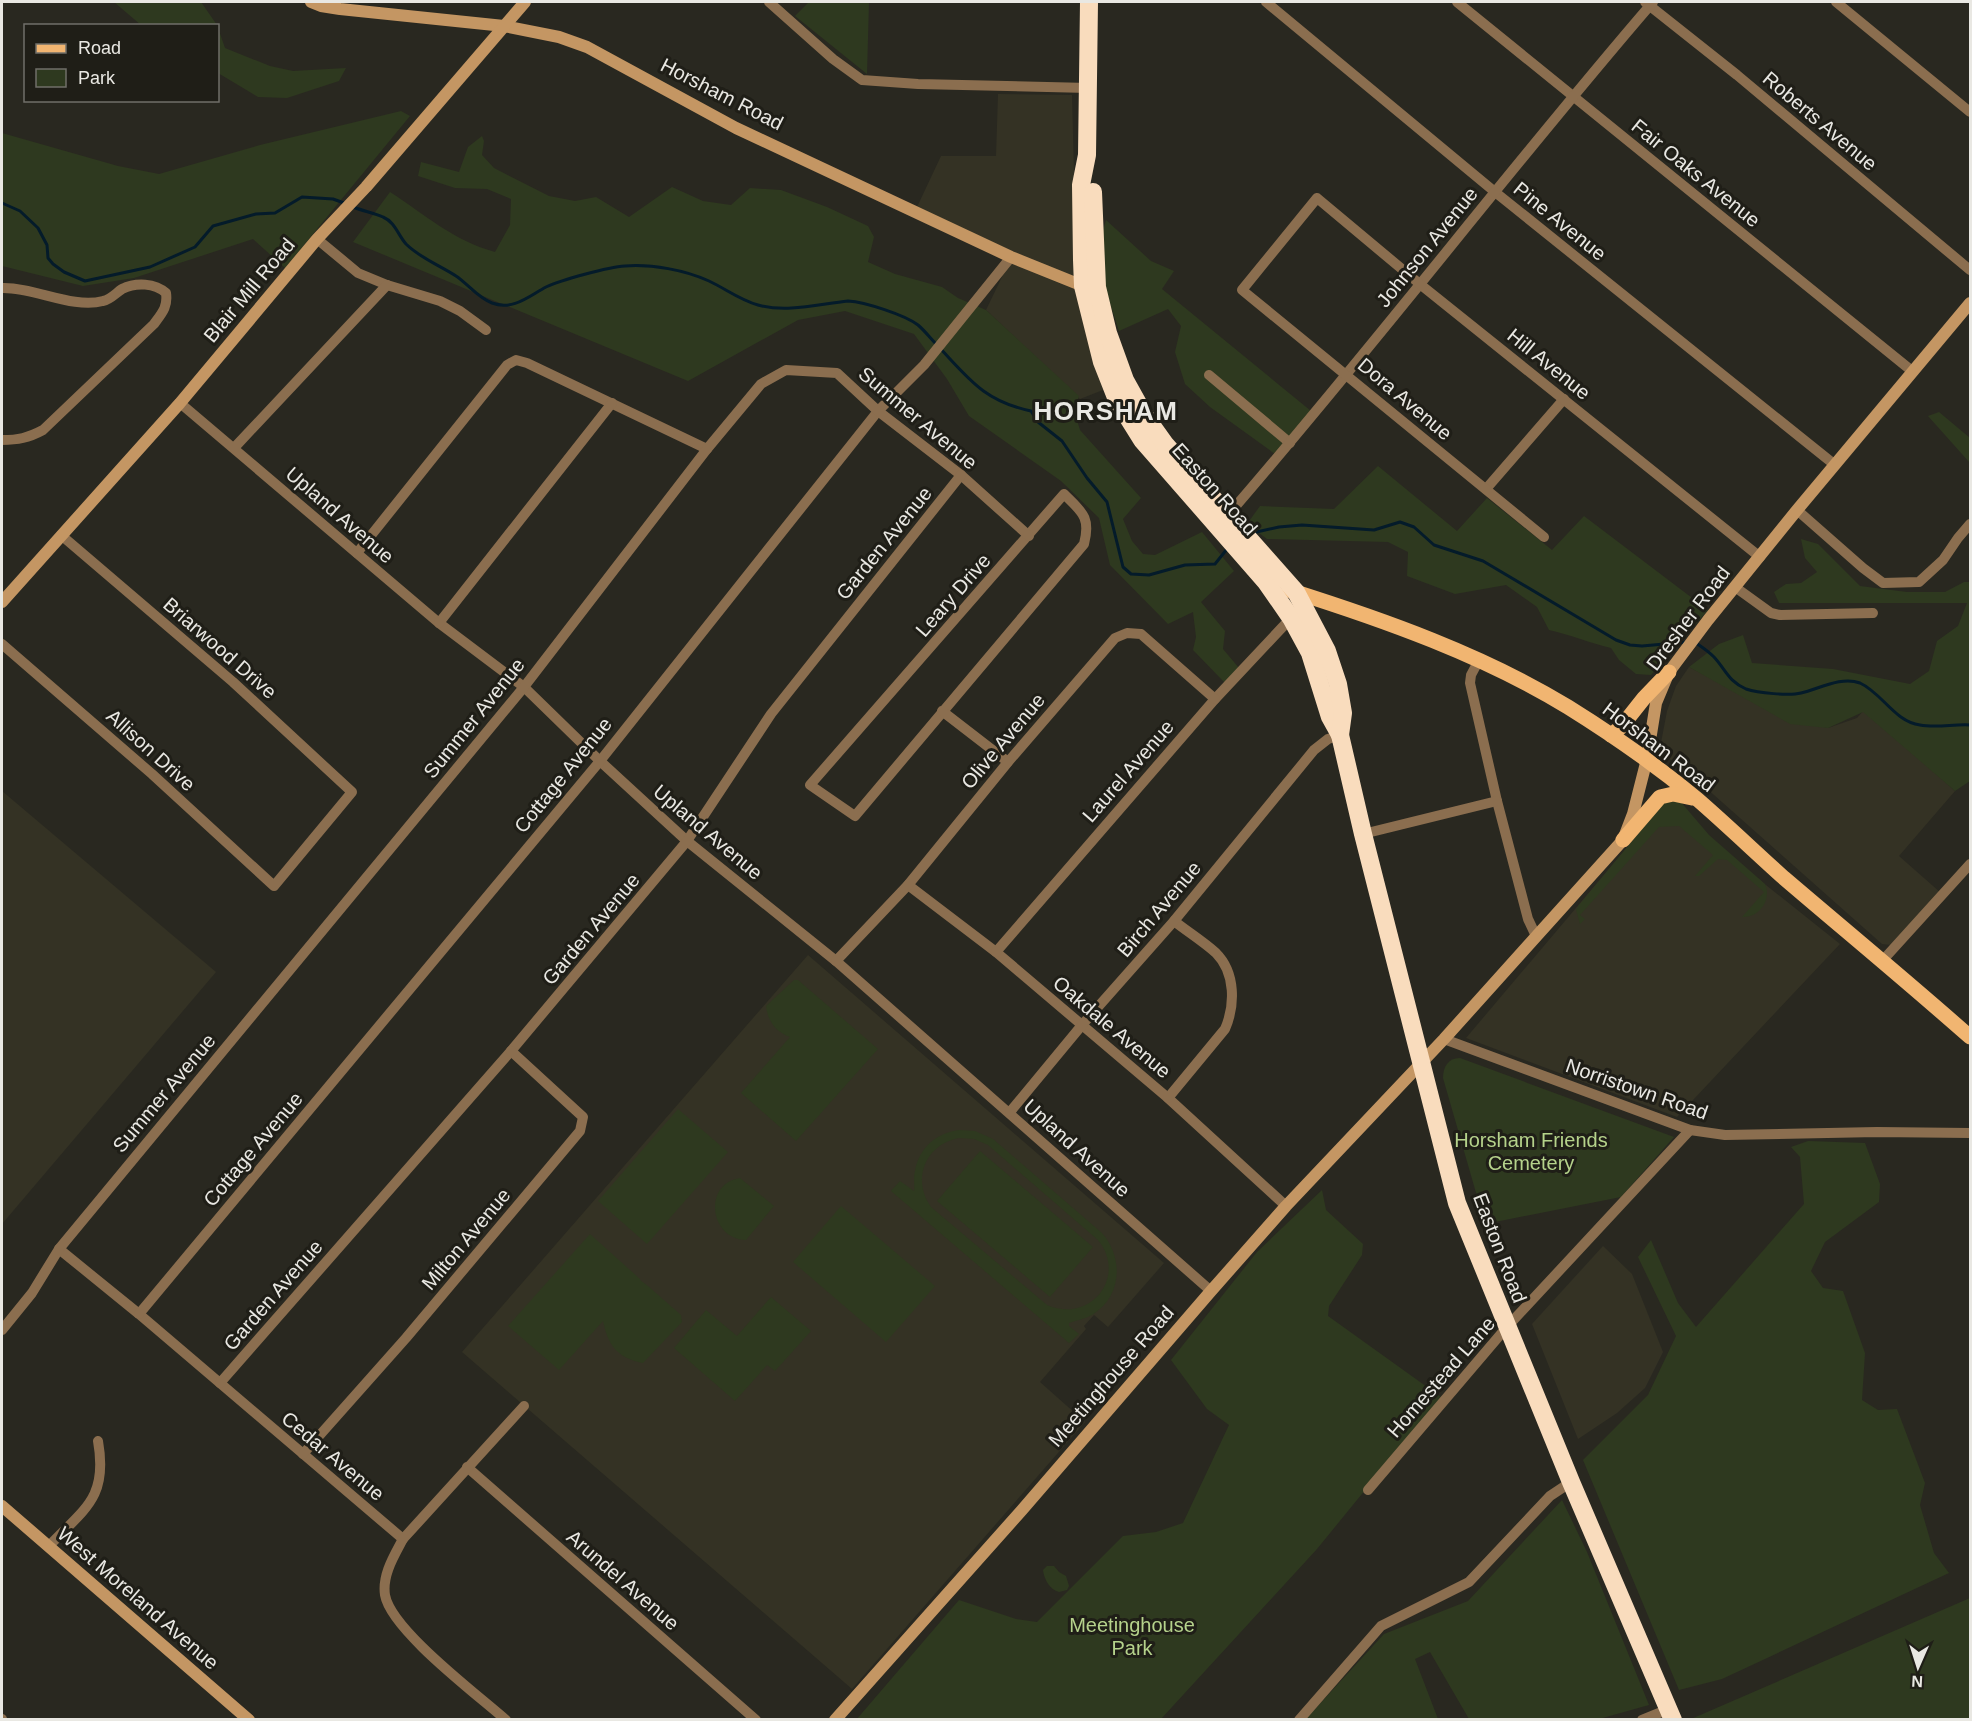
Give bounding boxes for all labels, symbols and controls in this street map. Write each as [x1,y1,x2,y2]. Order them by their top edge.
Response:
legend [24,24,219,102]
text: Road [78,38,121,58]
street label: Horsham Road [657,54,787,134]
street label: Roberts Avenue [1759,67,1881,175]
text: Park [78,68,116,88]
street label: Fair Oaks Avenue [1627,115,1765,231]
street label: Pine Avenue [1510,177,1610,265]
street label: Johnson Avenue [1372,183,1482,311]
street label: Blair Mill Road [199,234,299,346]
street label: Hill Avenue [1503,324,1595,404]
street label: Dora Avenue [1354,354,1456,444]
street label: Summer Avenue [854,362,982,474]
district label: HORSHAM [1034,396,1178,426]
street label: Easton Road [1168,439,1262,539]
street label: Upland Avenue [282,462,398,568]
street label: Garden Avenue [832,482,936,604]
street label: Leary Drive [911,549,995,641]
street label: Dresher Road [1642,562,1734,674]
street label: Briarwood Drive [159,593,281,703]
street label: Summer Avenue [419,654,529,782]
street label: Olive Avenue [957,689,1049,793]
street label: Horsham Road [1599,698,1719,796]
street label: Allison Drive [102,705,200,795]
street label: Cottage Avenue [510,713,616,837]
street label: Laurel Avenue [1078,716,1178,826]
street label: Upland Avenue [649,780,767,884]
street label: Birch Avenue [1113,857,1205,961]
street label: Garden Avenue [538,869,644,989]
street label: Oakdale Avenue [1049,972,1175,1082]
street label: Summer Avenue [108,1029,220,1157]
street label: Norristown Road [1563,1054,1711,1124]
street label: Cottage Avenue [199,1088,307,1210]
street label: Upland Avenue [1019,1095,1135,1201]
park label: Horsham Friends Cemetery [1454,1129,1608,1174]
street label: Milton Avenue [417,1184,515,1294]
street label: Easton Road [1469,1190,1531,1306]
street label: Garden Avenue [219,1235,327,1355]
street label: Meetinghouse Road [1044,1301,1178,1451]
street label: Homestead Lane [1383,1312,1499,1442]
street label: Cedar Avenue [278,1407,388,1505]
street label: West Moreland Avenue [53,1522,223,1674]
street label: Arundel Avenue [563,1525,683,1635]
park label: Meetinghouse Park [1069,1614,1195,1659]
north arrow [1888,1637,1948,1697]
text: N [1911,1673,1923,1690]

